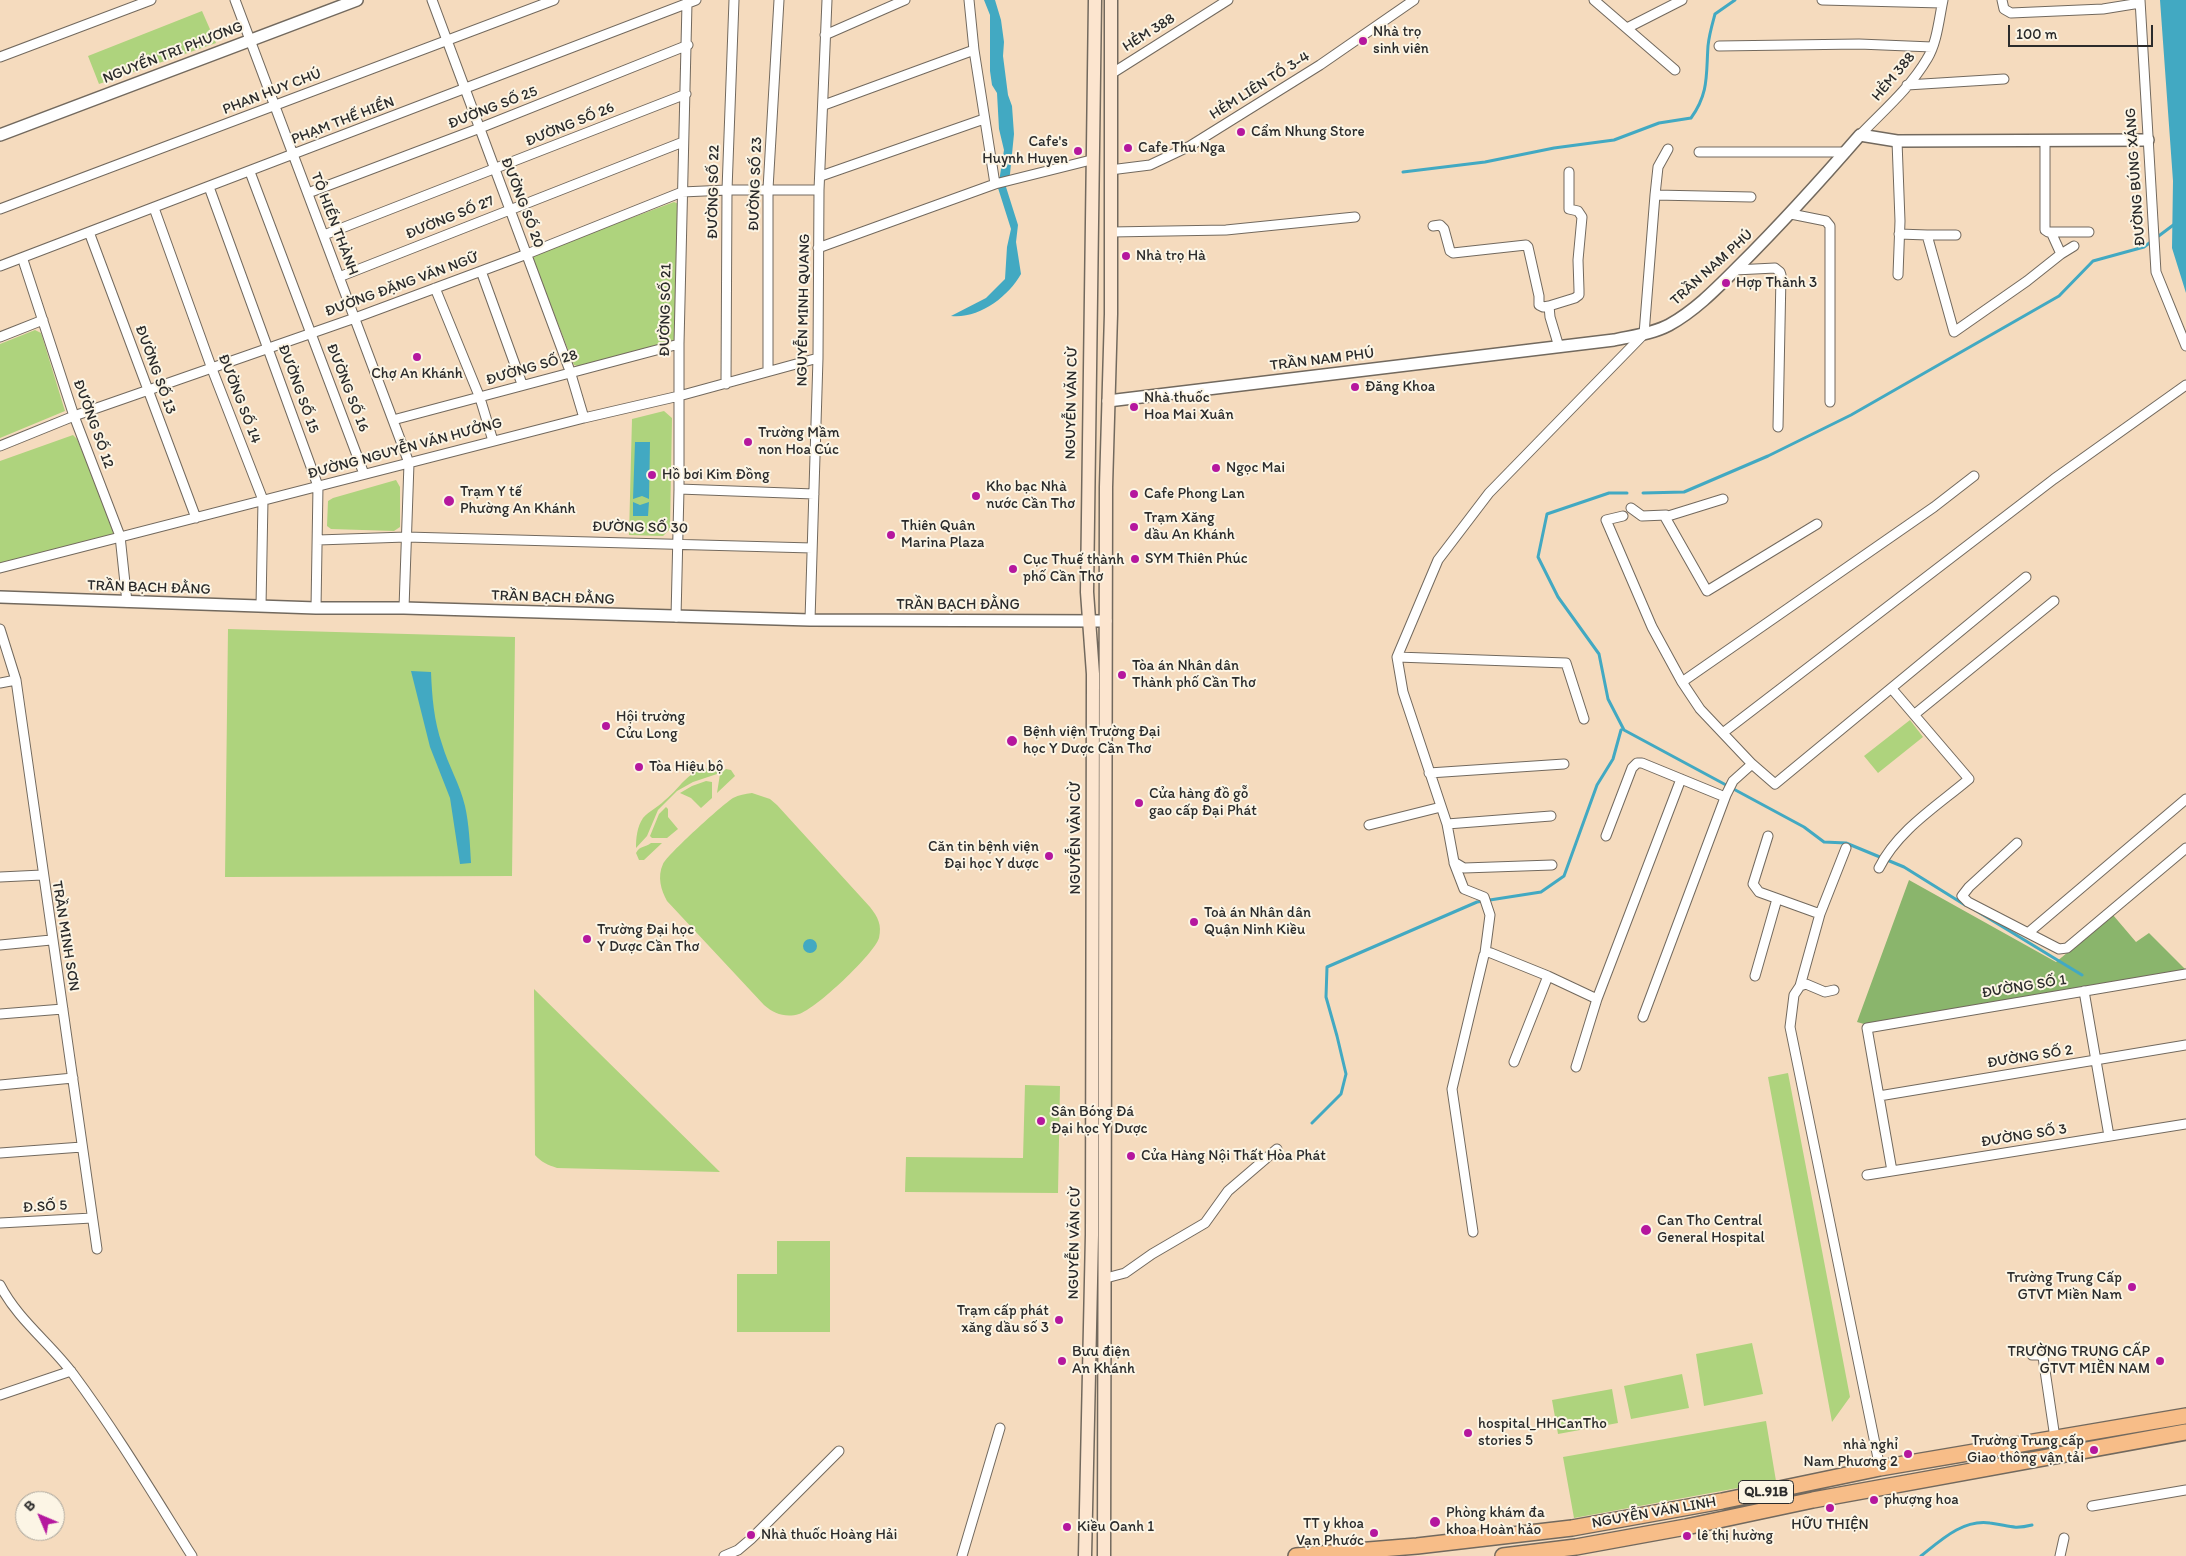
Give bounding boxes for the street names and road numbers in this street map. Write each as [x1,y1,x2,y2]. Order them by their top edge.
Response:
street label: HẺM 388 [1119,10,1179,56]
street label: NGUYỂN TRI PHƯƠNG [100,18,246,88]
street label: HẺM LIÊN TỔ 3-4 [1207,48,1313,124]
street label: HẺM 388 [1868,49,1920,105]
street label: PHAN HUY CHÚ [220,65,324,119]
street label: ĐƯỜNG SỐ 25 [446,83,540,133]
street label: PHẠM THẾ HIỂN [289,93,397,149]
street label: ĐƯỜNG SỐ 26 [523,99,617,151]
street label: ĐƯỜNG BÚNG XÁNG [2122,107,2150,247]
street label: ĐƯỜNG SỐ 23 [745,136,767,232]
street label: ĐƯỜNG SỐ 22 [704,145,724,239]
street label: ĐƯỜNG SỐ 20 [496,155,548,251]
street label: TÔ HIẾN THÀNH [306,170,362,278]
street label: ĐƯỜNG SỐ 27 [403,192,497,244]
street label: TRẦN NAM PHÚ [1667,226,1757,310]
street label: NGUYỄN MINH QUANG [794,233,814,387]
street label: ĐƯỜNG ĐẶNG VĂN NGỮ [323,249,481,321]
street label: ĐƯỜNG SỐ 21 [656,263,676,357]
street label: ĐƯỜNG SỐ 13 [131,323,179,417]
street label: ĐƯỜNG SỐ 16 [322,341,372,435]
street label: ĐƯỜNG SỐ 15 [274,342,322,436]
street label: TRẦN NAM PHÚ [1269,345,1375,375]
street label: ĐƯỜNG SỐ 28 [484,346,580,390]
street label: NGUYỄN VĂN CỪ [1062,346,1082,460]
street label: ĐƯỜNG SỐ 14 [214,352,264,446]
street label: ĐƯỜNG SỐ 12 [69,377,117,471]
street label: ĐƯỜNG NGUYỄN VĂN HƯỞNG [306,414,504,484]
street label: ĐƯỜNG SỐ 30 [592,518,688,538]
street label: TRẦN BẠCH ĐẰNG [87,577,211,599]
street label: TRẦN BẠCH ĐẰNG [491,587,615,609]
street label: TRẦN BẠCH ĐẰNG [896,596,1020,614]
street label: NGUYỄN VĂN CỪ [1067,782,1085,894]
street label: TRẦN MINH SƠN [47,880,83,992]
street label: ĐƯỜNG SỐ 1 [1980,971,2068,1003]
street label: ĐƯỜNG SỐ 2 [1986,1041,2074,1073]
street label: ĐƯỜNG SỐ 3 [1980,1120,2068,1152]
street label: NGUYỄN VĂN CỪ [1065,1186,1085,1300]
street label: Đ.SỐ 5 [22,1197,68,1217]
road number: QL.91B [1738,1480,1794,1504]
street label: NGUYỄN VĂN LINH [1590,1493,1718,1533]

